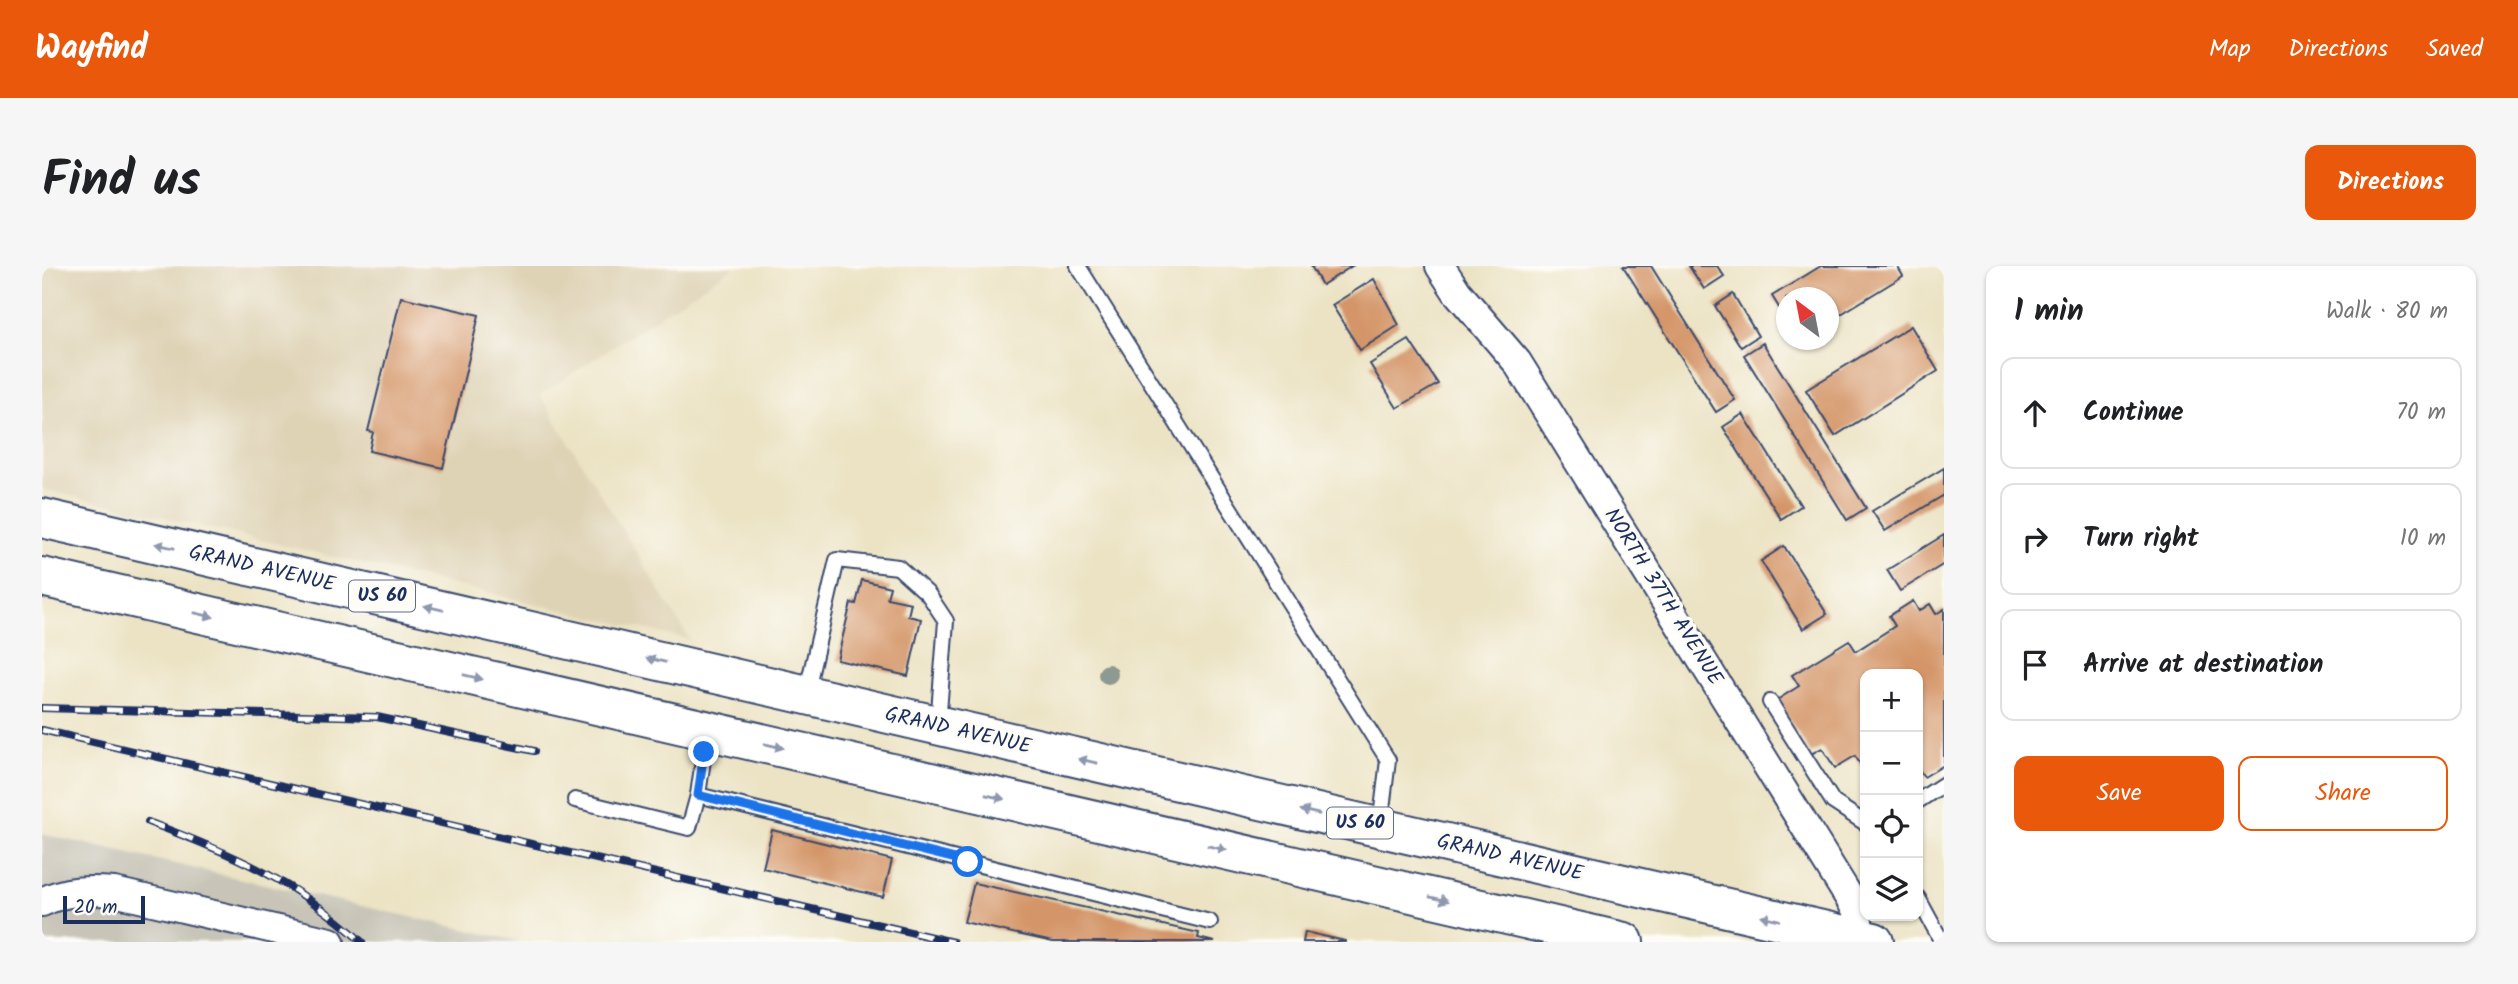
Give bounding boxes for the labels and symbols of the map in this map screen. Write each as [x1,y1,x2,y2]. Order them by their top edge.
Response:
north arrow [1776,287,1839,350]
street label: NORTH 37TH AVENUE [1595,502,1731,693]
street label: GRAND AVENUE [186,536,339,602]
one-way arrow [154,540,176,551]
road number: US 60 [349,580,415,612]
one-way arrow [423,603,445,614]
one-way arrow [193,609,215,620]
one-way arrow [645,654,667,665]
one-way arrow [462,672,484,683]
street label: GRAND AVENUE [882,698,1035,764]
route end [688,736,719,767]
one-way arrow [763,741,785,752]
one-way arrow [1077,755,1099,766]
one-way arrow [984,792,1006,803]
one-way arrow [1299,806,1321,817]
road number: US 60 [1327,808,1393,838]
street label: GRAND AVENUE [1434,825,1587,891]
one-way arrow [1206,843,1228,854]
route start [952,846,983,877]
scale bar [63,893,145,925]
one-way arrow [1428,894,1450,905]
one-way arrow [1759,912,1781,923]

